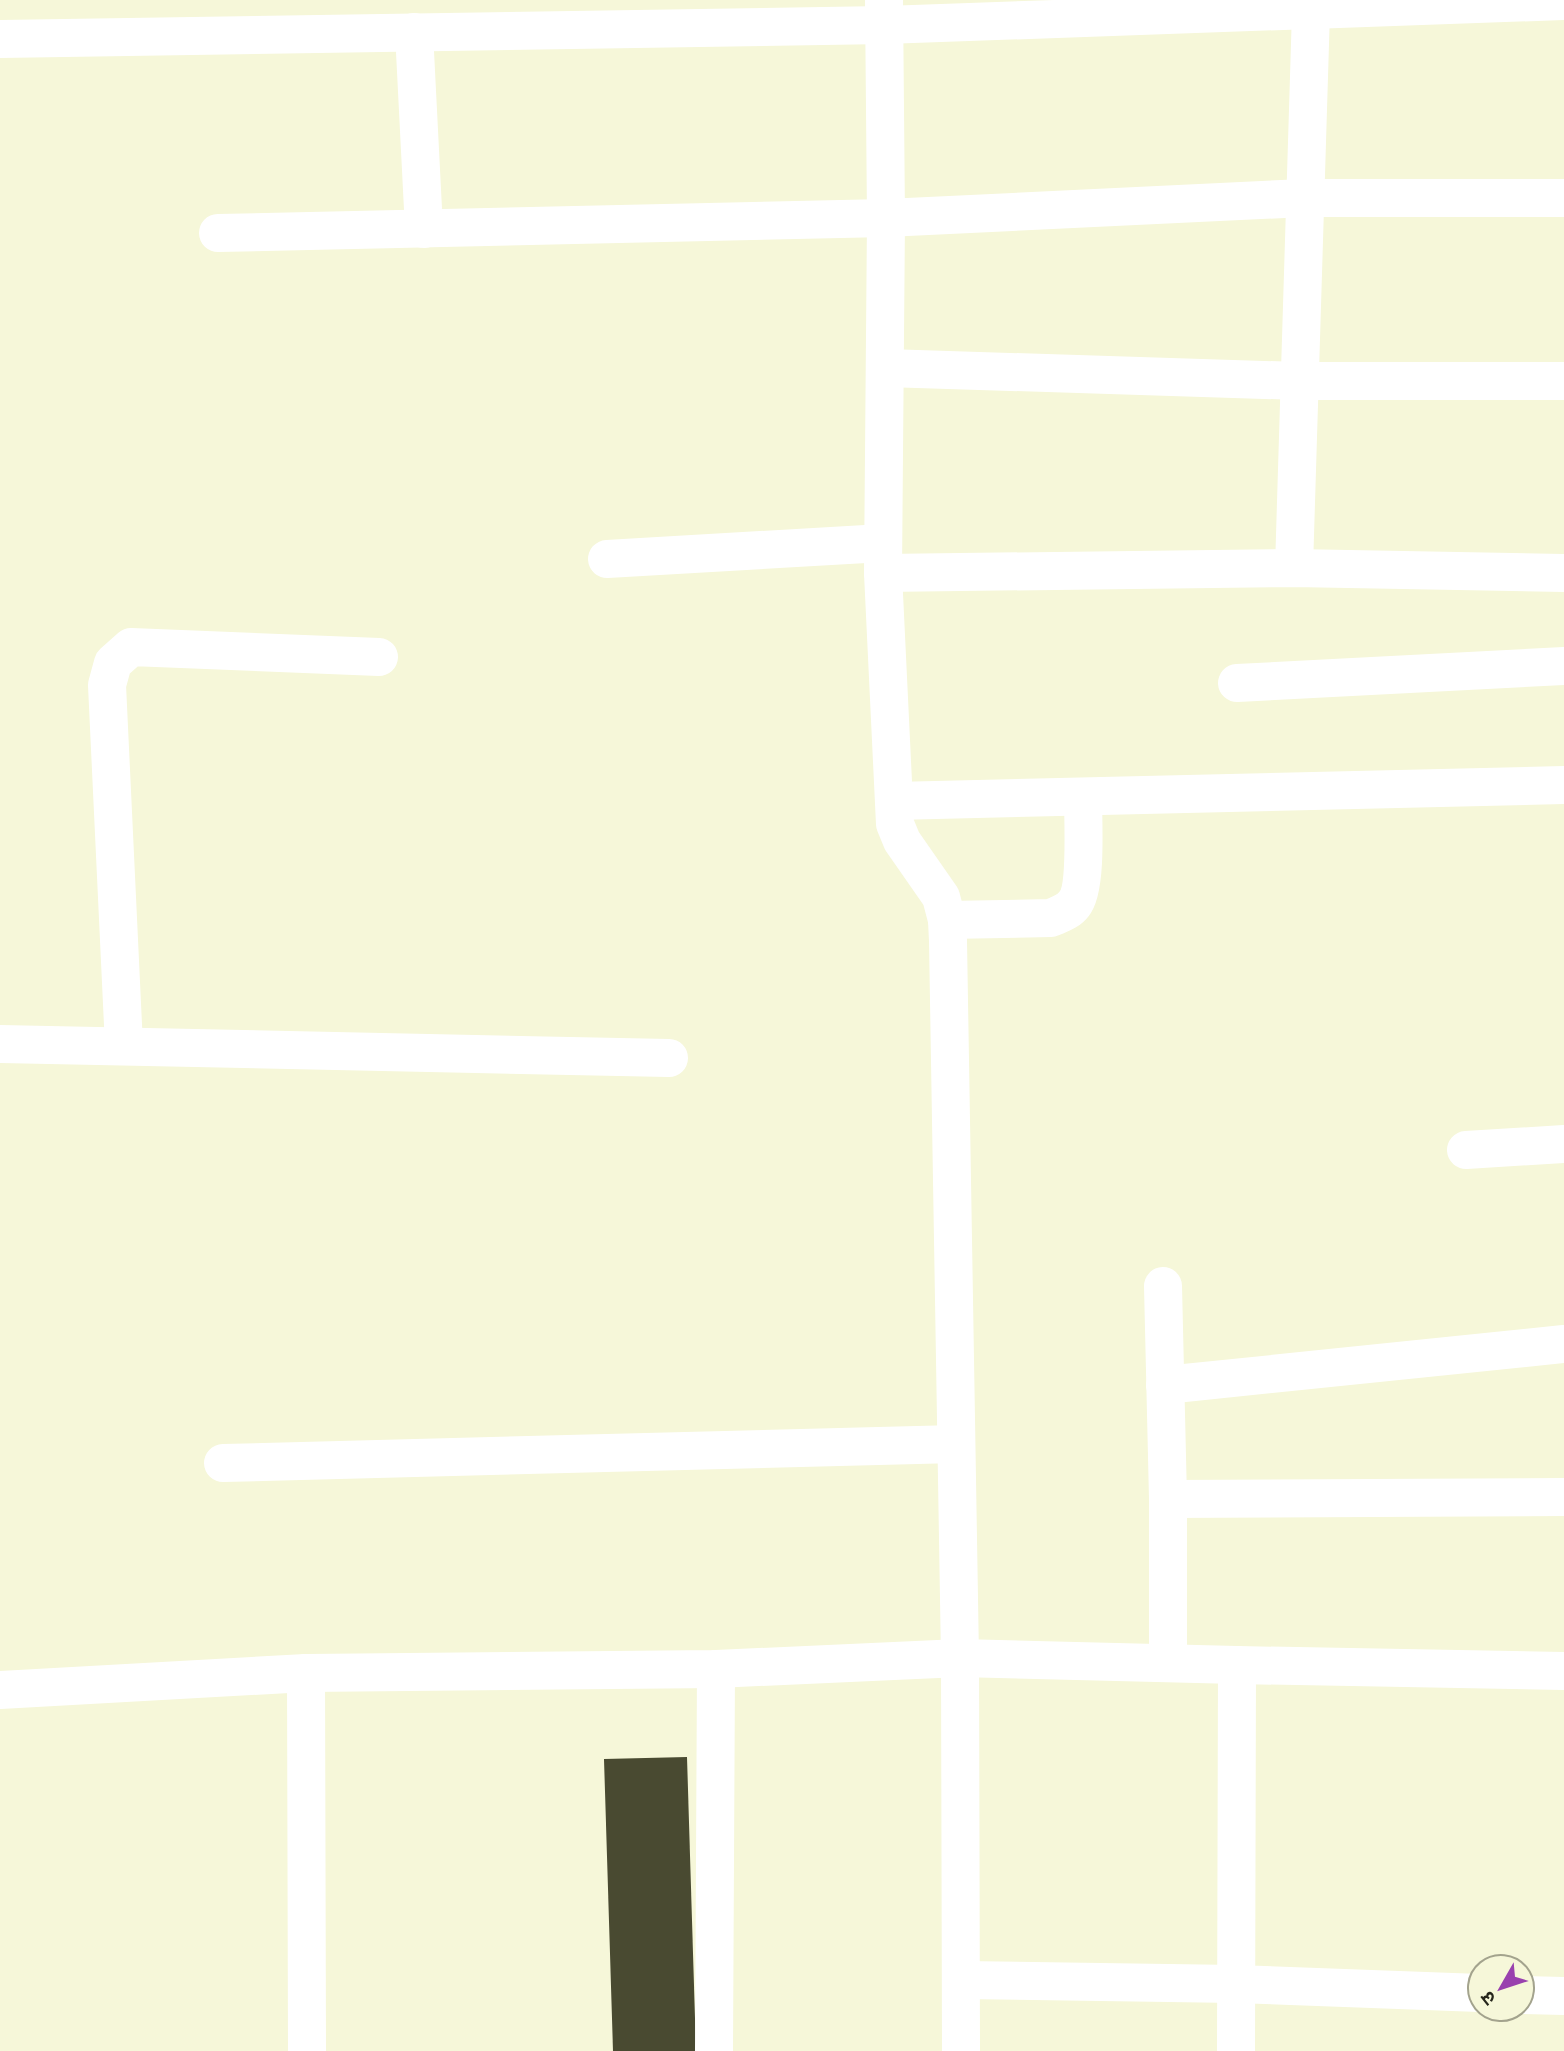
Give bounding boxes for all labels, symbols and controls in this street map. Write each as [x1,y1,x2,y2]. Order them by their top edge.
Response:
north arrow [1466,1953,1536,2023]
text: उ [1476,1986,1501,2009]

